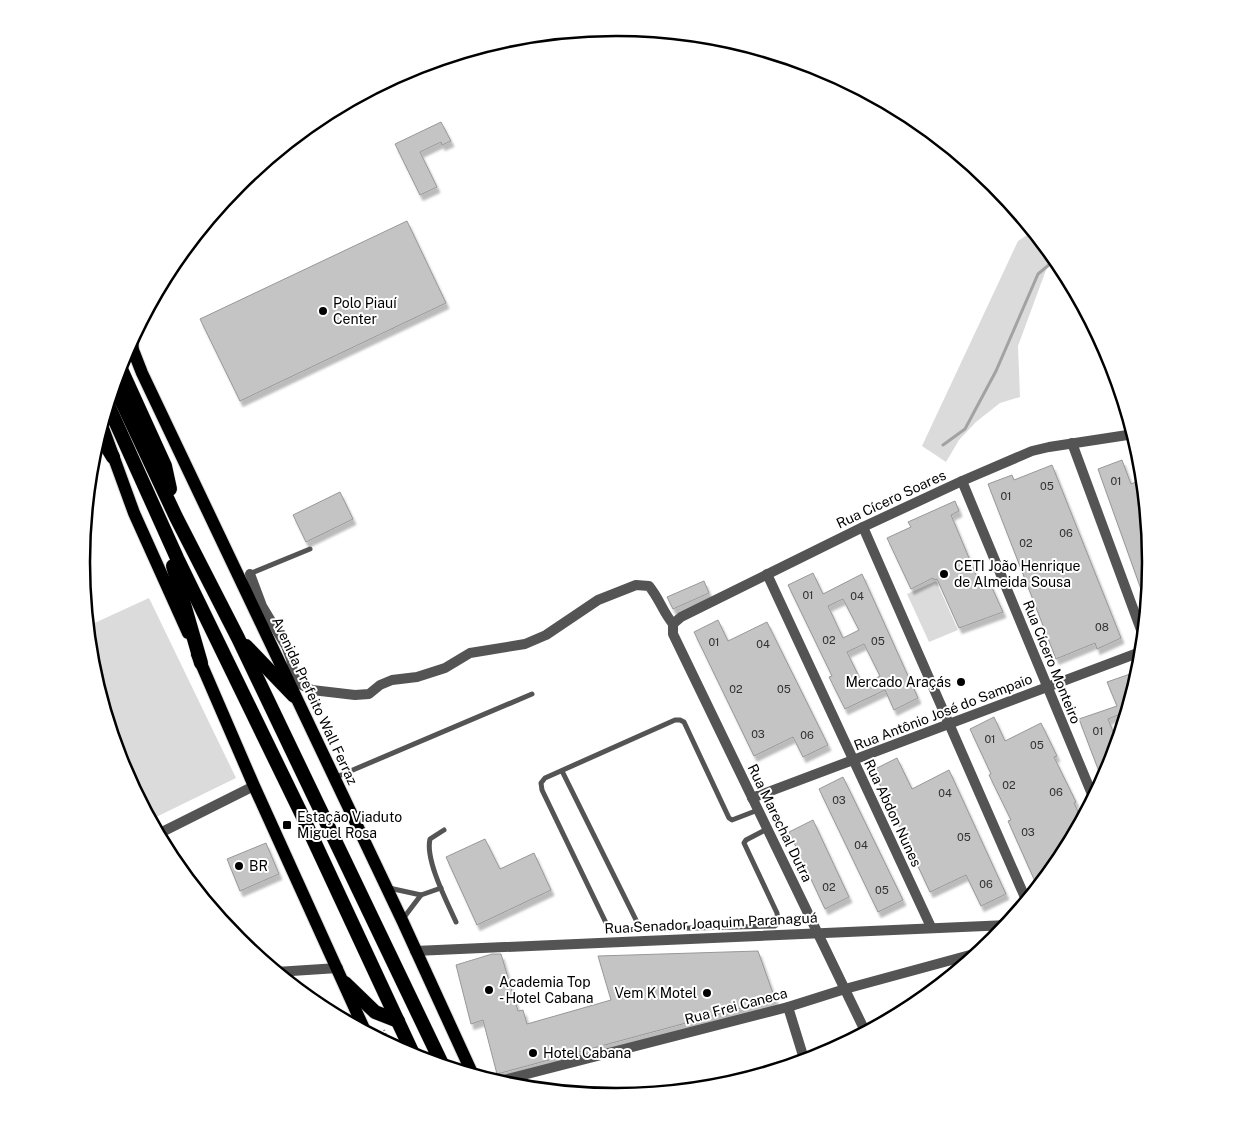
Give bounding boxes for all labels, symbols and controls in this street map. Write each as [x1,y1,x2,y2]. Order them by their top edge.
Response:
place label: Polo Piauí Center [333,295,397,327]
marker: Polo Piauí Center [317,305,329,317]
street label: Rua Cícero Soares [834,467,948,531]
house number: 01 [1110,475,1122,487]
house number: 05 [1040,480,1054,492]
house number: 01 [1000,490,1012,502]
house number: 06 [1059,527,1073,539]
house number: 02 [1019,537,1033,549]
place label: CETI João Henrique de Almeida Sousa [954,558,1081,590]
marker: CETI João Henrique de Almeida Sousa [938,568,950,580]
house number: 01 [802,589,814,601]
house number: 04 [850,590,864,602]
street label: Rua Cícero Monteiro [1020,598,1084,726]
street label: Avenida Prefeito Wall Ferraz [269,615,361,788]
house number: 08 [1095,621,1109,633]
house number: 02 [822,634,836,646]
house number: 05 [871,635,885,647]
house number: 01 [708,636,720,648]
house number: 04 [756,638,770,650]
street label: Rua Antônio José do Sampaio [852,670,1035,753]
place label: Mercado Araçás [845,674,951,690]
marker: Mercado Araçás [955,676,967,688]
house number: 02 [729,683,743,695]
house number: 05 [777,683,791,695]
house number: 01 [1092,725,1104,737]
house number: 03 [751,728,765,740]
house number: 06 [800,729,814,741]
house number: 01 [984,733,996,745]
house number: 05 [1030,739,1044,751]
street label: Rua Abdon Nunes [861,757,925,869]
street label: Rua Marechal Dutra [744,761,816,885]
house number: 02 [1002,779,1016,791]
house number: 06 [1049,786,1063,798]
house number: 04 [938,787,952,799]
house number: 03 [832,794,846,806]
place label: Estação Viaduto Miguel Rosa [297,809,402,841]
marker: Estação Viaduto Miguel Rosa [281,819,293,831]
house number: 03 [1021,826,1035,838]
house number: 05 [957,831,971,843]
house number: 04 [854,839,868,851]
place label: BR [249,858,268,874]
marker: BR [233,860,245,872]
house number: 06 [979,878,993,890]
house number: 02 [822,881,836,893]
house number: 05 [875,884,889,896]
street label: Rua Senador Joaquim Paranaguá [604,909,818,937]
place label: Academia Top - Hotel Cabana [499,974,594,1006]
marker: Academia Top - Hotel Cabana [483,984,495,996]
place label: Vem K Motel [615,985,697,1001]
street label: Rua Frei Caneca [683,985,789,1027]
marker: Vem K Motel [701,987,713,999]
place label: Hotel Cabana [543,1045,631,1061]
marker: Hotel Cabana [527,1047,539,1059]

